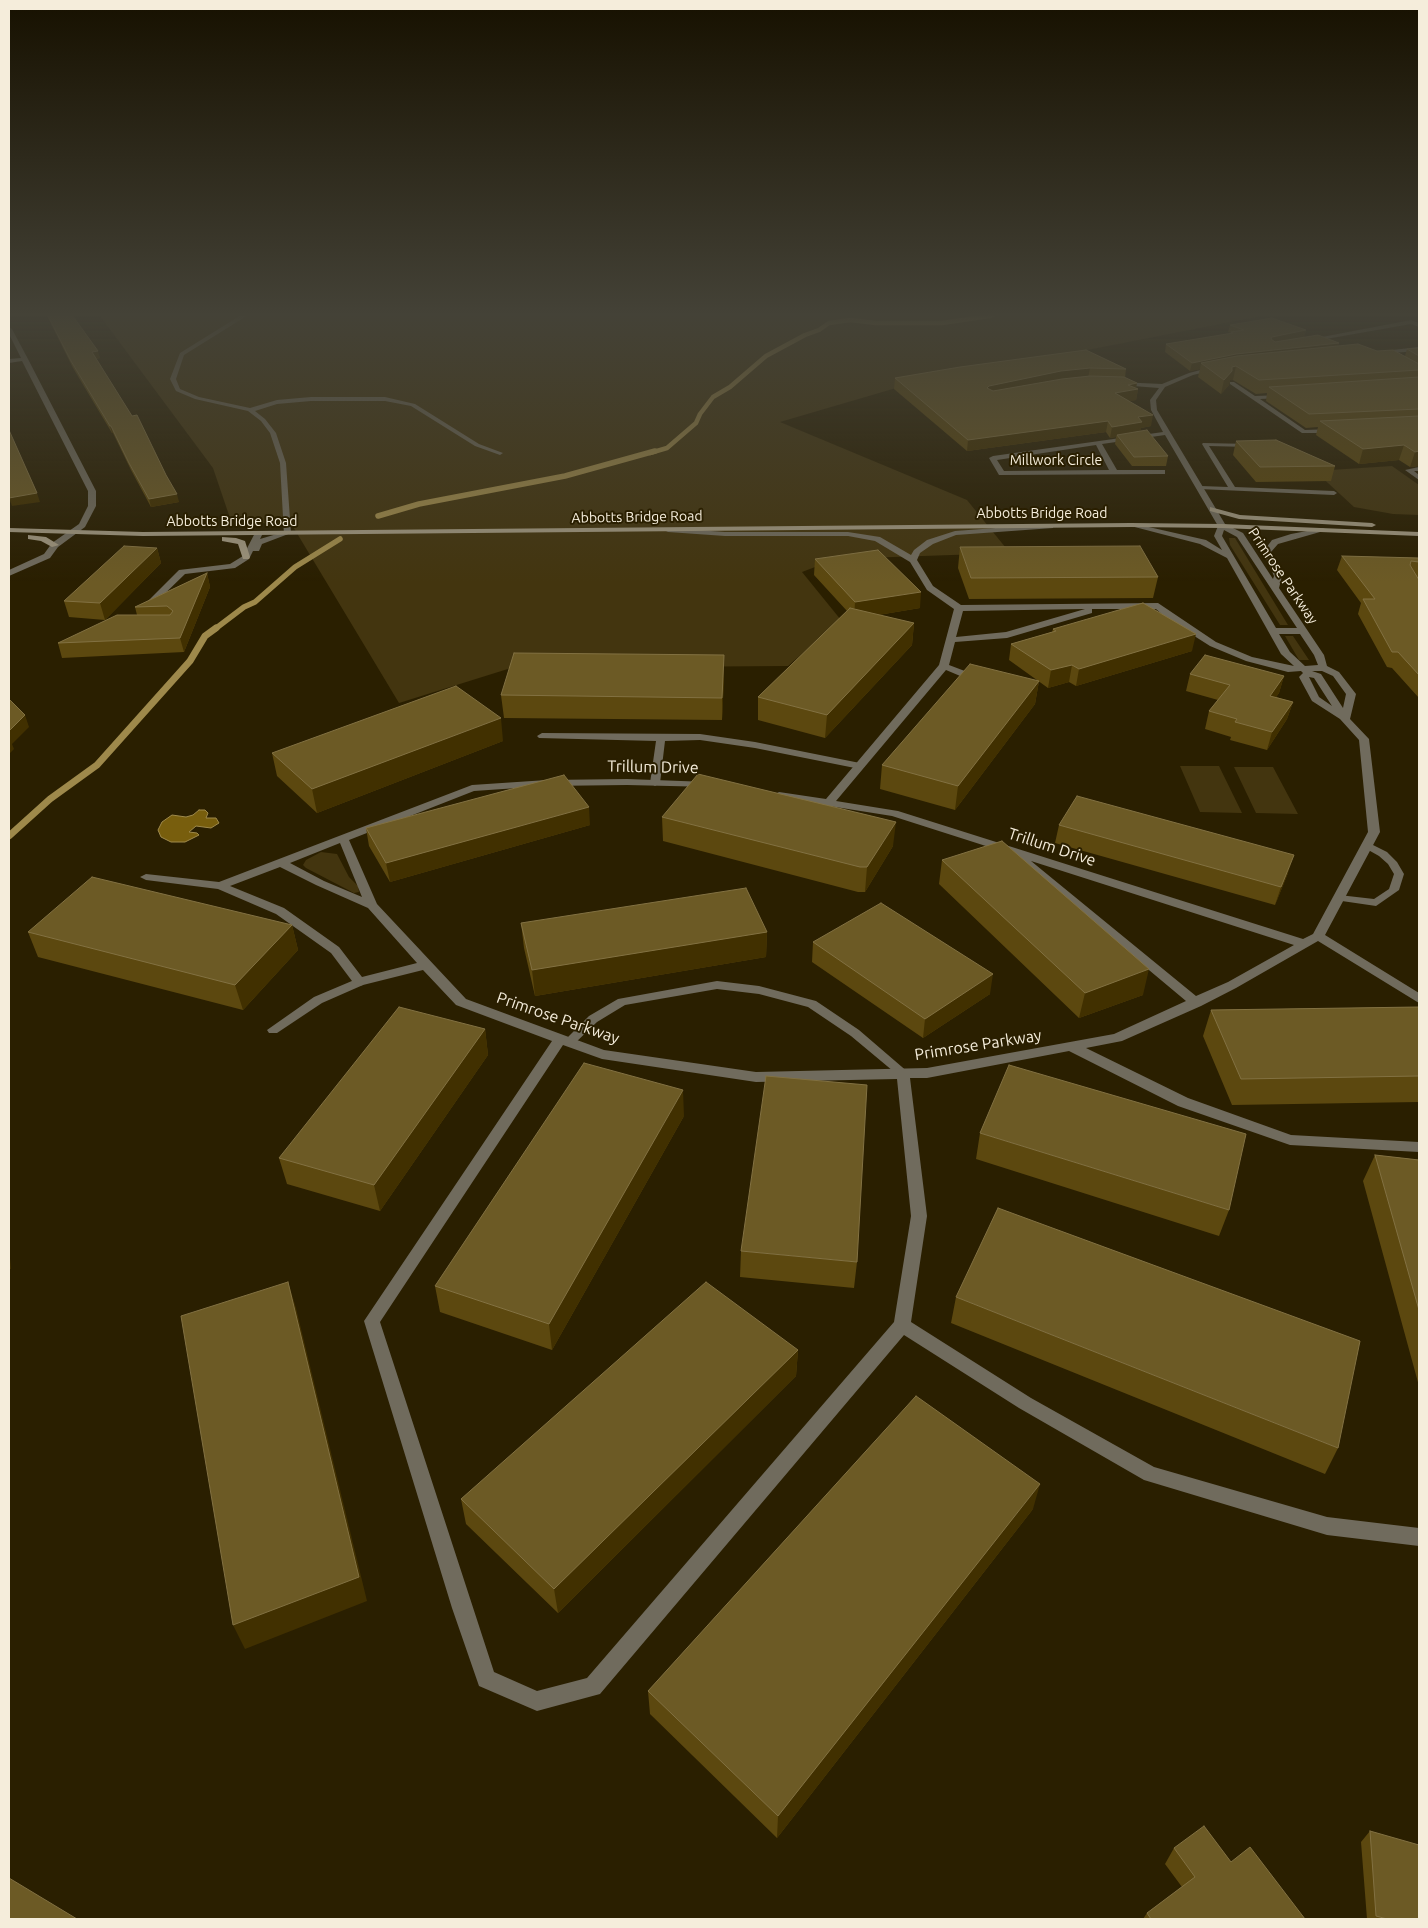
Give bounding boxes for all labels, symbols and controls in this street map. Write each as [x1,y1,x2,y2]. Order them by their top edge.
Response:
street label: Millwork Circle [1010,452,1102,468]
street label: Abbotts Bridge Road [977,505,1107,521]
street label: Abbotts Bridge Road [571,507,703,527]
street label: Abbotts Bridge Road [167,513,297,529]
street label: Primrose Parkway [1245,525,1321,627]
street label: Trillum Drive [607,757,699,777]
street label: Trillum Drive [1006,824,1098,870]
street label: Primrose Parkway [494,988,622,1048]
street label: Primrose Parkway [913,1025,1043,1065]

